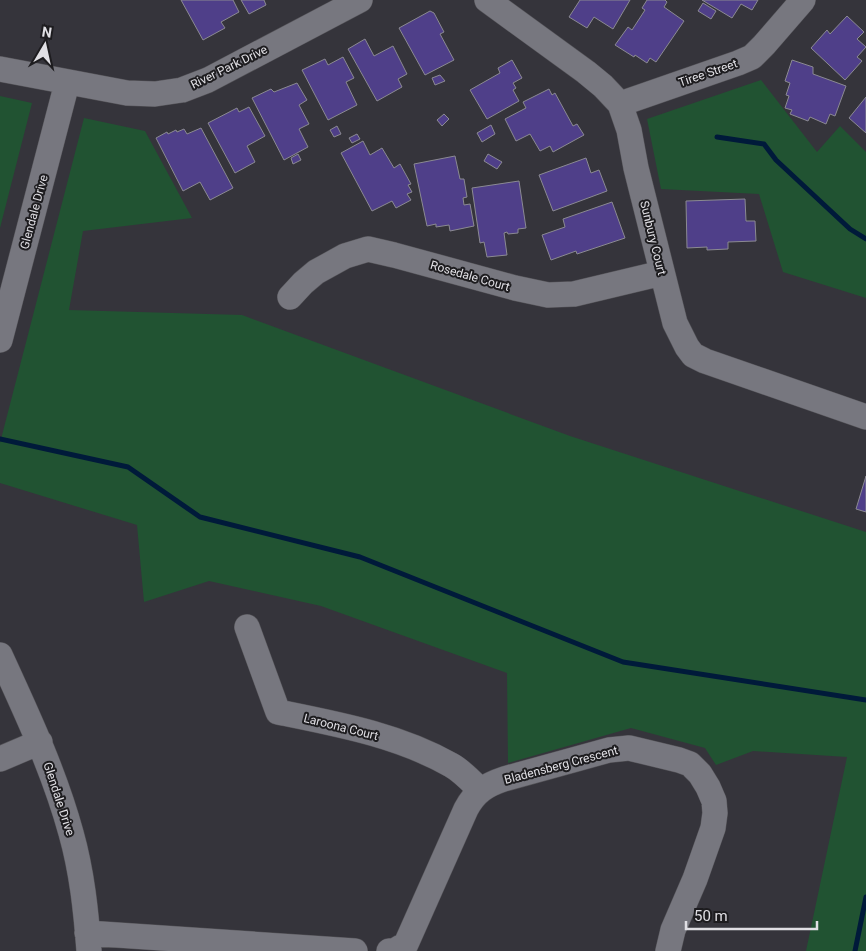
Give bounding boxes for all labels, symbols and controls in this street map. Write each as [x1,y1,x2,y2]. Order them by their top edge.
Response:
north arrow [20,20,70,70]
text: N [41,23,53,41]
street label: River Park Drive [188,42,270,92]
street label: Tiree Street [677,56,739,90]
street label: Glendale Drive [17,173,51,251]
street label: Sunbury Court [637,199,669,277]
street label: Rosedale Court [429,258,511,294]
street label: Laroona Court [302,711,380,743]
street label: Bladensberg Crescent [503,743,619,787]
street label: Glendale Drive [41,760,77,838]
scale bar [686,898,817,930]
text: 50 m [694,907,728,925]

